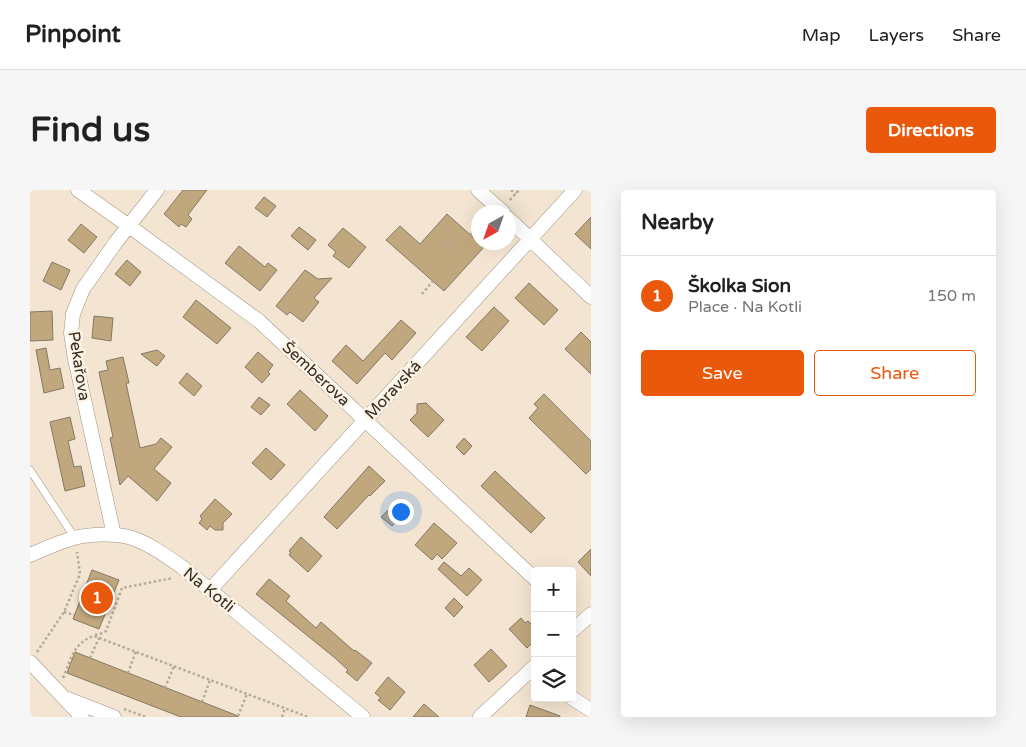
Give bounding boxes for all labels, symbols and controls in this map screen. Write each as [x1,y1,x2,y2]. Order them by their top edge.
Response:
text: Pinpoint [25,20,121,49]
text: Map [802,24,841,46]
text: Layers [869,24,924,46]
text: Share [952,24,1001,46]
button: Directions [866,107,996,153]
text: Find us [30,109,150,151]
north arrow [471,205,516,250]
text: Nearby [641,210,714,235]
text: Školka Sion [688,275,791,297]
text: 1 [652,286,662,306]
text: 150 m [927,286,976,306]
text: Place · Na Kotli [688,297,802,317]
street label: Pekařova [64,330,94,402]
street label: Šemberova [278,337,354,411]
button: Save [641,350,804,396]
button: Share [814,350,976,396]
street label: Moravská [361,356,425,424]
your location [388,499,414,525]
street label: Na Kotli [179,563,239,617]
map controls [531,567,576,702]
button: + [531,567,576,612]
pin: 1 [81,579,113,617]
button: − [531,612,576,657]
button: layers [531,657,576,702]

